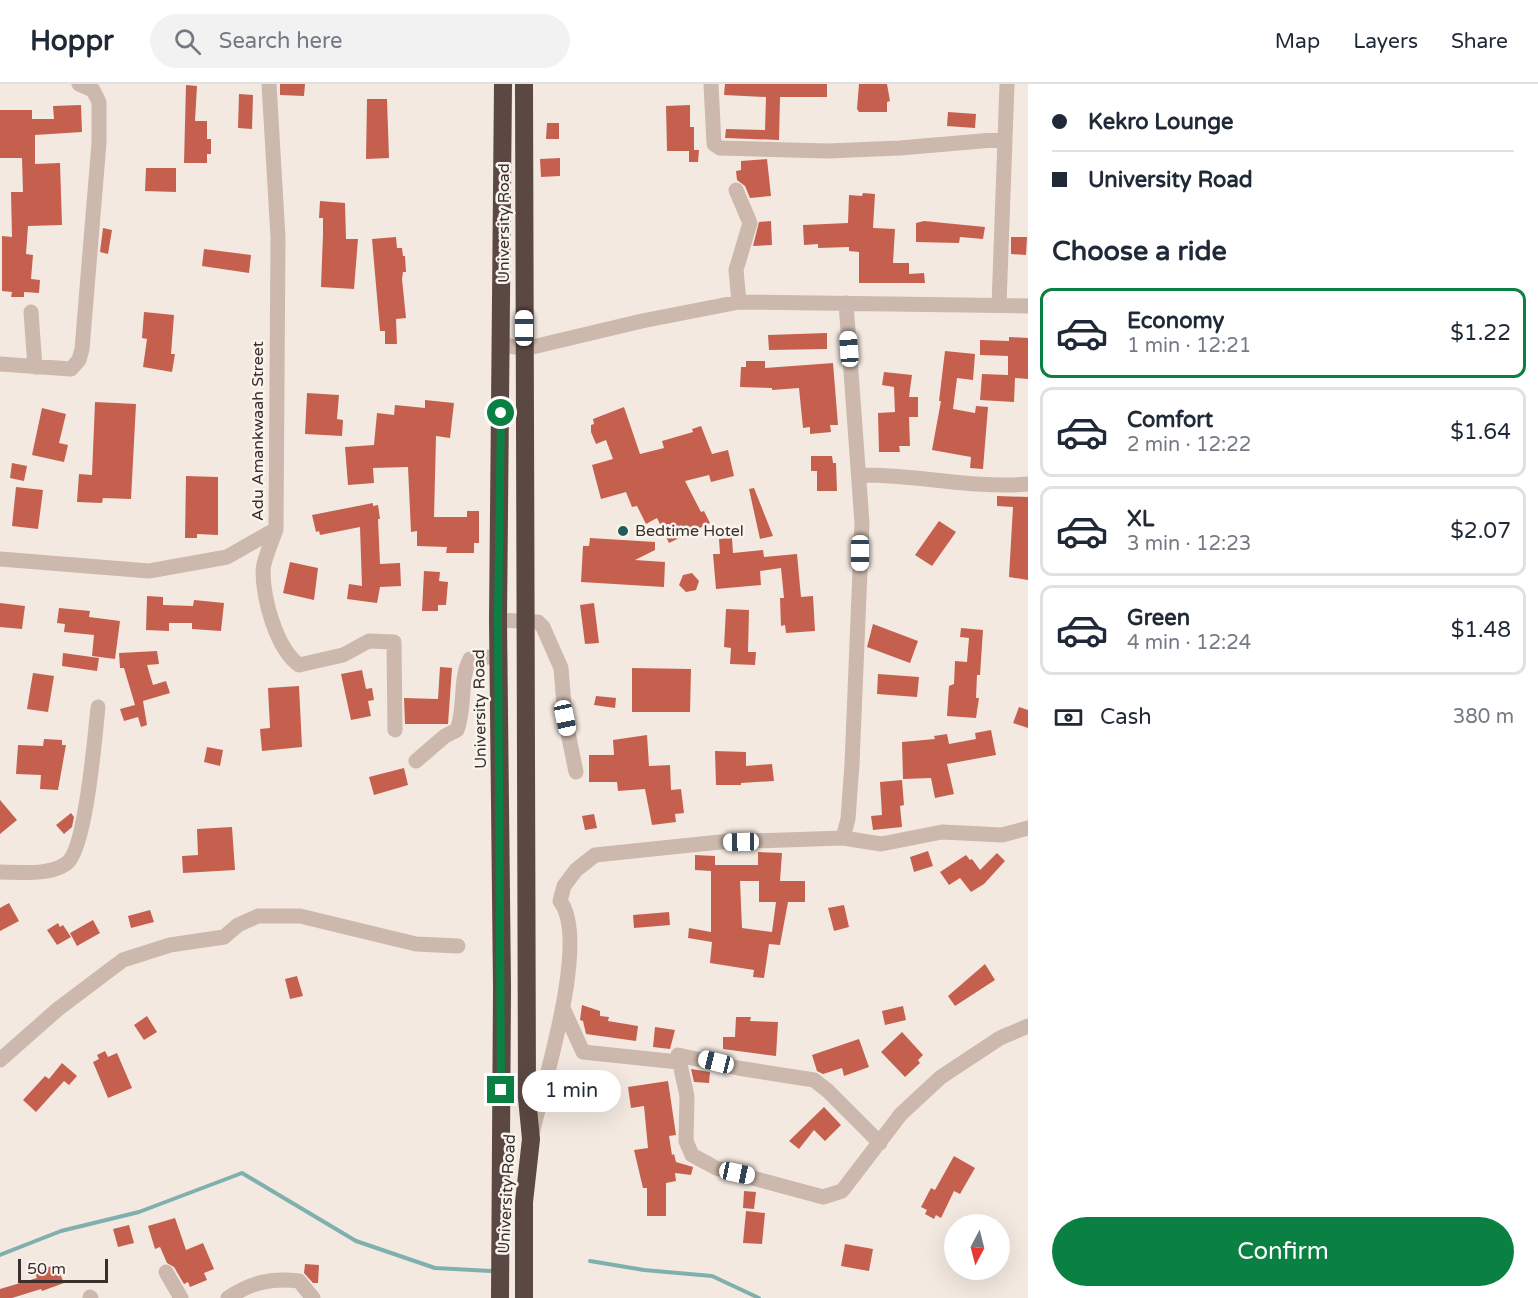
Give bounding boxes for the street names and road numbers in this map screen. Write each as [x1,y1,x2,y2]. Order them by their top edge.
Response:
street label: University Road [494,163,514,283]
street label: Adu Amankwaah Street [248,341,268,521]
street label: University Road [469,649,491,769]
street label: University Road [494,1134,520,1254]

